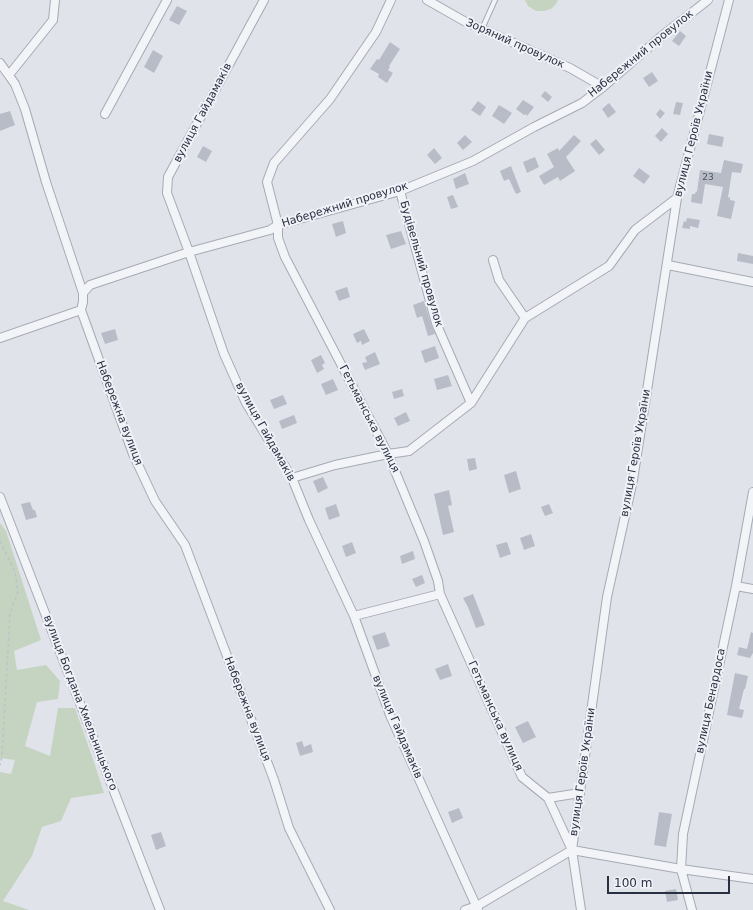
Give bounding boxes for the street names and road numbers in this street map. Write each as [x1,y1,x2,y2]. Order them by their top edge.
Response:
street label: Набережний провулок [586,7,696,101]
street label: Зоряний провулок [464,16,566,72]
street label: вулиця Гайдамаків [171,61,235,165]
street label: вулиця Героїв України [672,70,716,198]
street label: Набережний провулок [280,179,410,231]
street label: Будівельний провулок [397,199,445,329]
street label: Набережна вулиця [93,359,145,467]
street label: Гетьманська вулиця [336,363,402,475]
street label: вулиця Гайдамаків [232,380,298,484]
street label: вулиця Героїв України [618,388,654,518]
street label: вулиця Богдана Хмельницького [40,613,120,793]
street label: вулиця Бенардоса [693,647,729,755]
street label: Набережна вулиця [221,655,273,763]
street label: Гетьманська вулиця [465,659,525,773]
street label: вулиця Гайдамаків [369,673,425,781]
street label: вулиця Героїв України [567,707,599,837]

